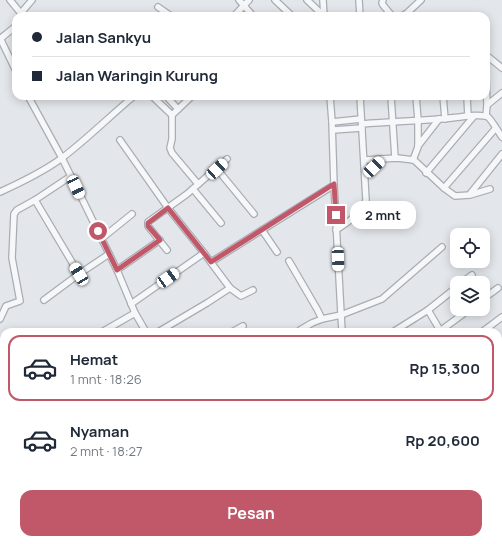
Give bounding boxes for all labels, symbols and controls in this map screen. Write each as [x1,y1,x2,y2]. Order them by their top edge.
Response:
text: Jalan Sankyu [56,27,151,48]
text: Jalan Waringin Kurung [56,65,218,86]
car [361,154,387,180]
car [204,156,230,182]
car [65,174,87,200]
callout: 2 mnt [350,201,416,229]
route end [327,206,345,224]
text: 2 mnt [365,206,401,224]
route start [89,222,107,240]
map controls [450,228,490,316]
button: locate [450,228,490,268]
car [332,247,344,271]
car [68,261,90,287]
car [155,266,181,290]
button: layers [450,276,490,316]
text: Hemat [70,349,118,370]
icon: car [22,350,58,386]
text: Rp 15,300 [409,358,480,379]
text: 1 mnt · 18:26 [70,370,142,388]
text: Nyaman [70,421,129,442]
icon: car [22,422,58,458]
text: Rp 20,600 [405,430,480,451]
text: 2 mnt · 18:27 [70,442,143,460]
button: Pesan [20,490,482,536]

